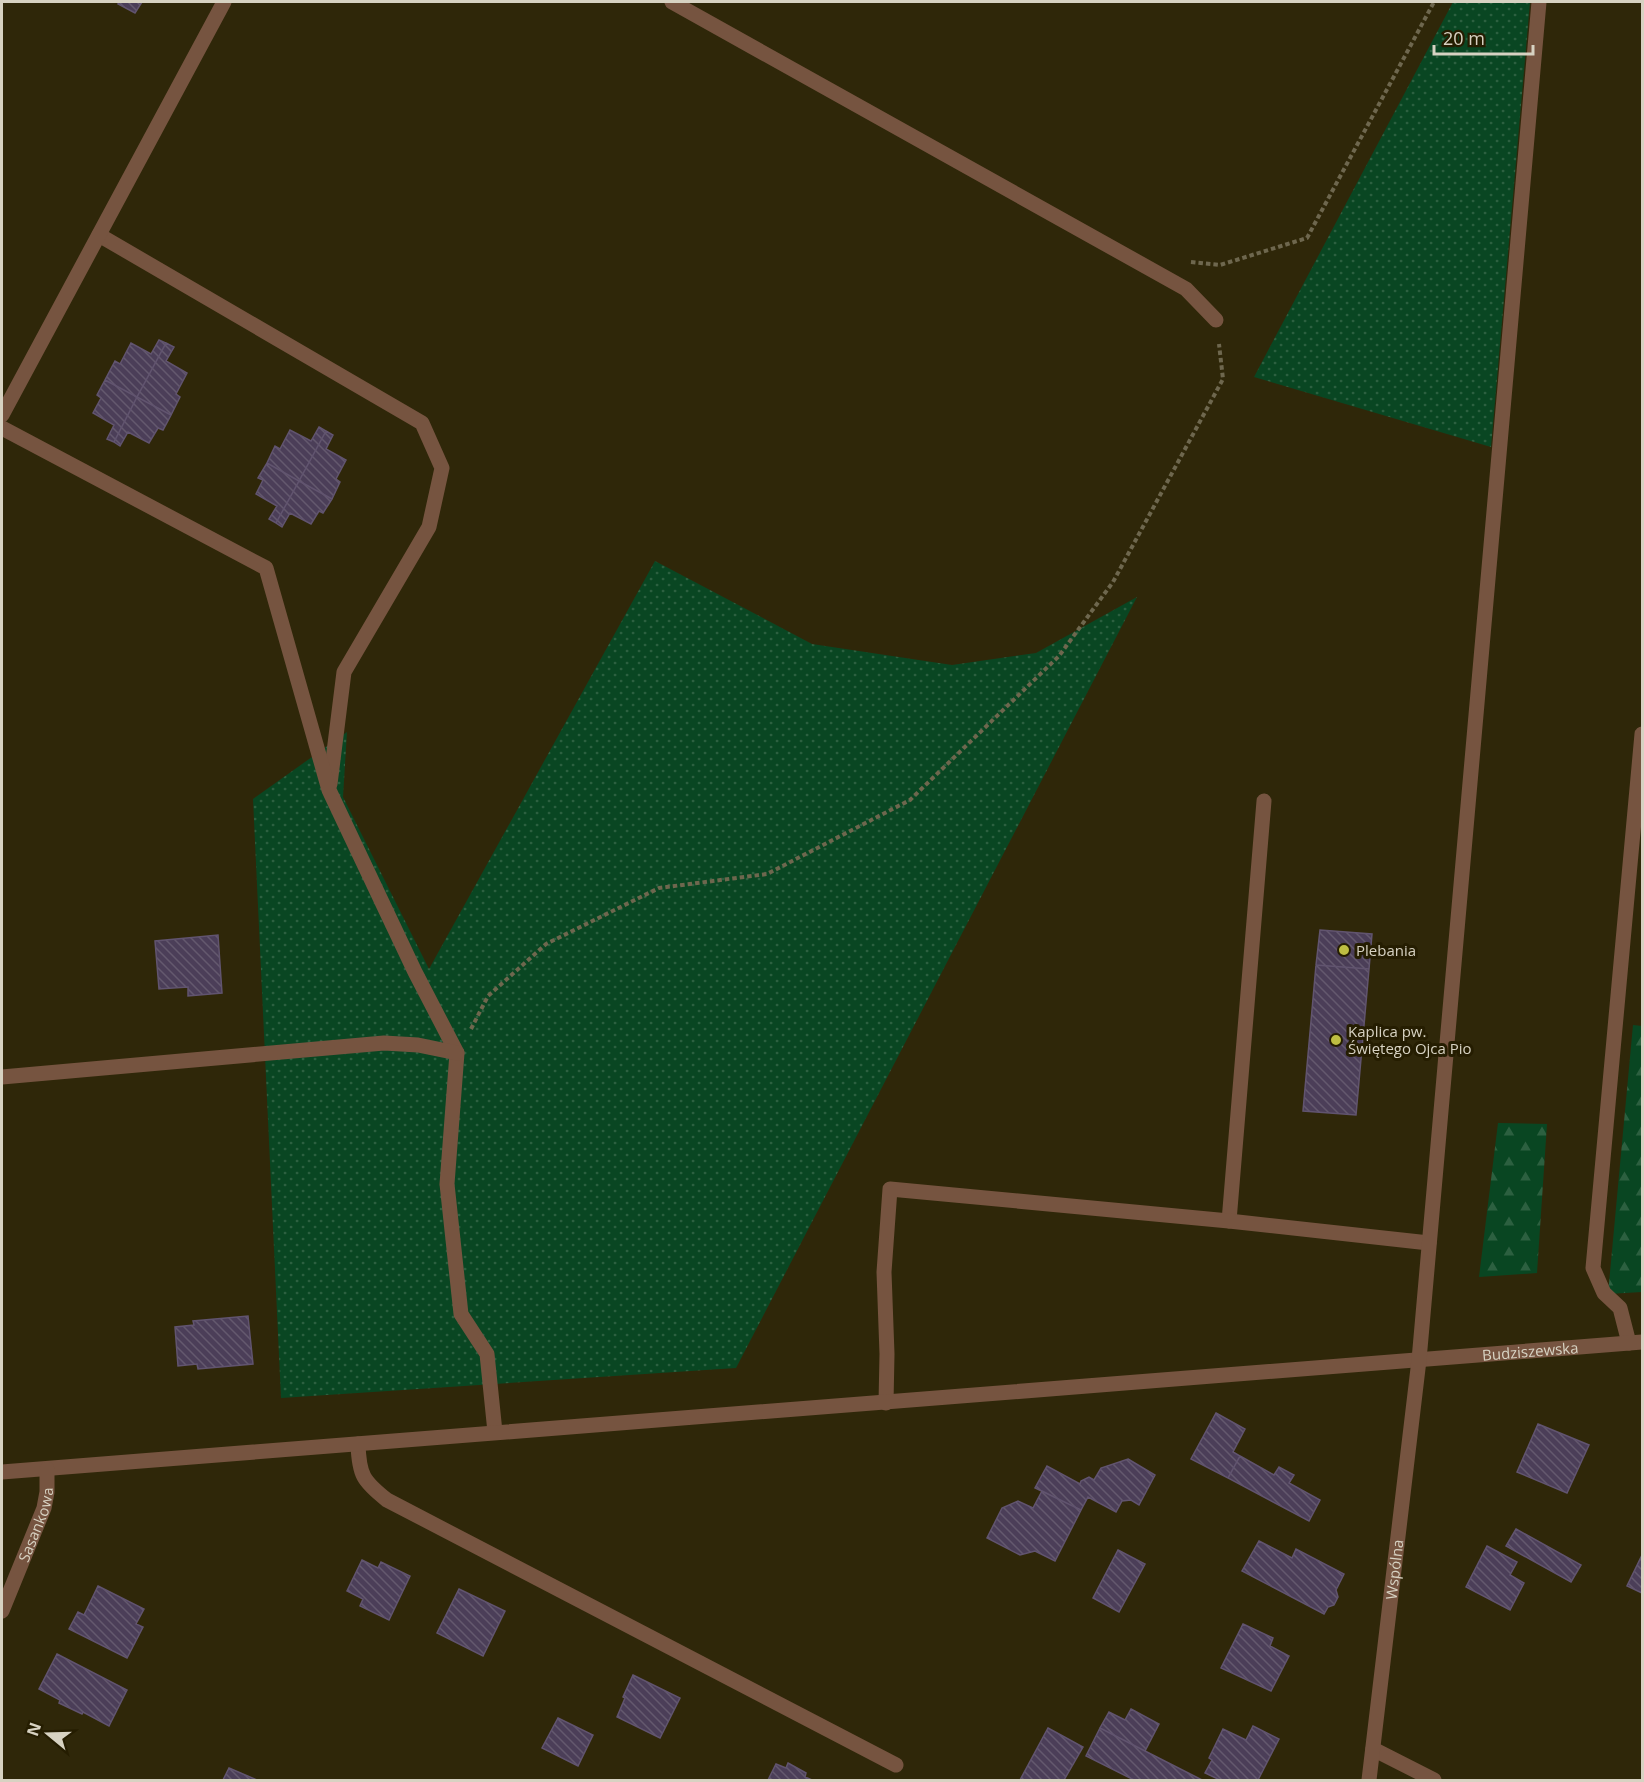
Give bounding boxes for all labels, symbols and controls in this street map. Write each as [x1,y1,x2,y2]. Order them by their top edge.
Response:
scale bar [1434,18,1533,56]
text: 20 m [1443,26,1485,50]
place label: Plebania [1356,940,1416,960]
marker: Plebania [1337,943,1351,957]
place label: Kaplica pw. Świętego Ojca Pio [1348,1021,1472,1058]
marker: Kaplica pw. Świętego Ojca Pio [1329,1033,1343,1047]
street label: Budziszewska [1481,1337,1579,1365]
street label: Sasankowa [13,1487,57,1565]
street label: Wspólna [1381,1538,1408,1601]
north arrow [18,1704,78,1764]
text: N [21,1719,46,1739]

